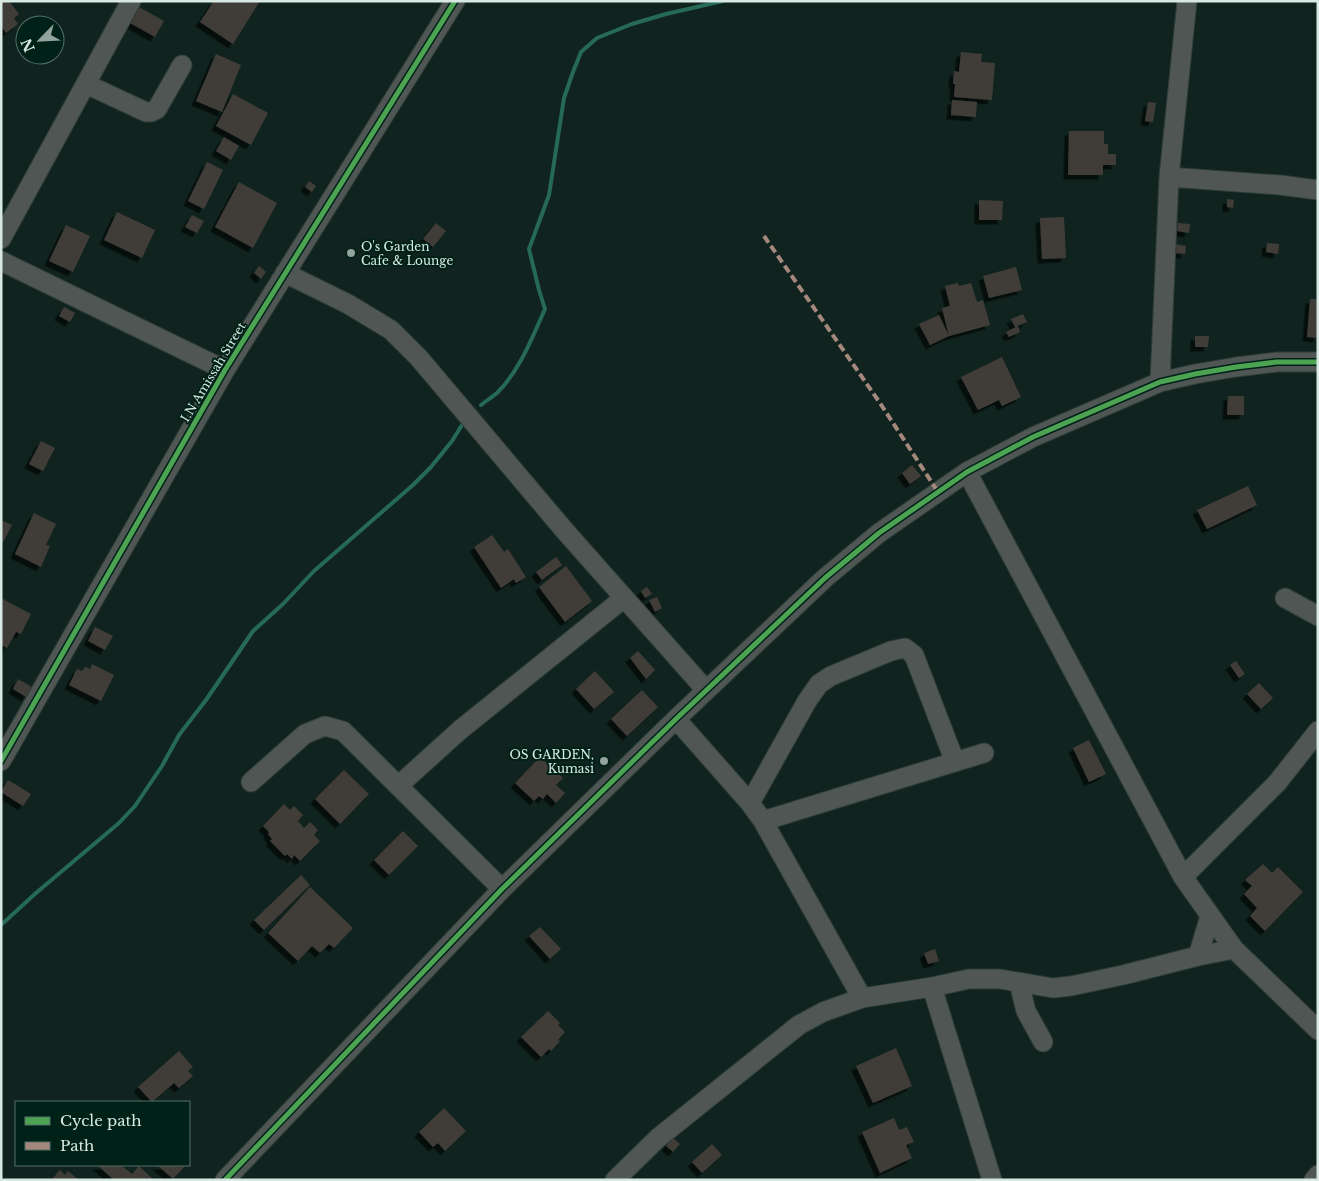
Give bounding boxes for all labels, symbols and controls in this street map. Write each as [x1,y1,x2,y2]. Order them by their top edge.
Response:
north arrow [15,15,65,65]
text: N [17,36,39,55]
place label: O's Garden Cafe & Lounge [361,239,453,268]
marker: O's Garden Cafe & Lounge [345,247,357,259]
street label: I.N Amissah Street [177,319,249,425]
place label: OS GARDEN, Kumasi [509,747,594,776]
marker: OS GARDEN, Kumasi [598,755,610,767]
legend [15,1101,190,1166]
text: Cycle path [60,1111,142,1130]
text: Path [60,1136,94,1155]

